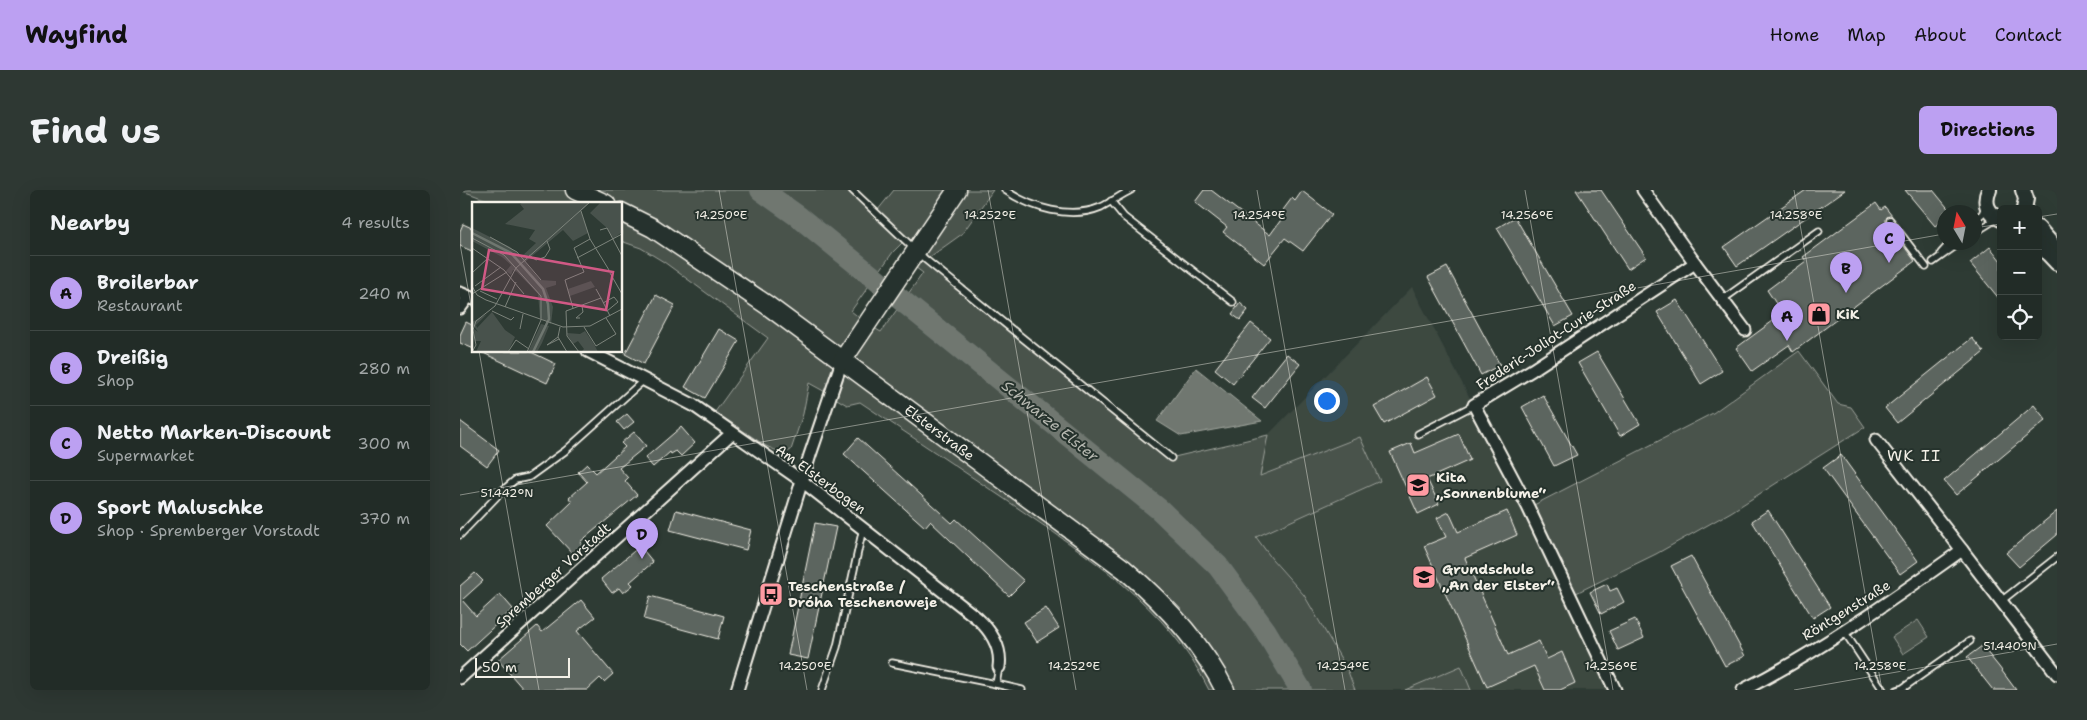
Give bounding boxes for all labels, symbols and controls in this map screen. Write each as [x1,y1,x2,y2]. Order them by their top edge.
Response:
text: Wayfind [25,19,128,51]
text: Home [1770,23,1819,47]
text: Map [1847,23,1886,47]
text: About [1914,23,1967,47]
text: Contact [1995,23,2062,47]
button: Directions [1919,106,2057,154]
text: Find us [30,107,161,154]
inset map [472,202,622,352]
north arrow [1937,205,1982,250]
map controls [1997,205,2042,340]
button: + [1997,205,2042,250]
text: 14.250°E [695,207,747,223]
text: 14.252°E [964,207,1016,223]
text: 14.254°E [1233,207,1285,223]
text: 14.256°E [1501,207,1553,223]
text: 14.258°E [1770,207,1822,223]
text: Nearby [50,209,130,237]
text: 4 results [341,212,410,233]
pin: C [1873,222,1905,263]
button: − [1997,250,2042,295]
pin: B [1830,252,1862,293]
text: Broilerbar [97,270,199,295]
street label: Frederic-Joliot-Curie-Straße [1473,276,1639,393]
text: A [60,283,72,304]
text: 240 m [358,283,410,304]
text: Restaurant [97,295,183,316]
button: locate [1997,295,2042,340]
pin: A [1771,300,1803,341]
shop icon: KiK [1806,301,1832,327]
place label: KiK [1836,305,1860,323]
text: Dreißig [97,345,168,370]
text: B [61,358,71,379]
text: 280 m [358,358,410,379]
text: Shop [97,370,134,391]
water label: Schwarze Elster [998,376,1103,467]
your location [1314,388,1340,414]
street label: Elsterstraße [901,401,978,465]
text: Netto Marken-Discount [97,420,331,445]
text: C [61,433,71,454]
text: 300 m [358,433,410,454]
street label: Am Elsterbogen [772,440,870,518]
text: Supermarket [97,445,194,466]
district label: WK II [1887,445,1941,466]
place label: Kita „Sonnenblume“ [1436,468,1547,502]
school or university icon: Kita „Sonnenblume“ [1405,472,1431,498]
text: 51.442°N [481,485,533,501]
text: Sport Maluschke [97,495,264,520]
text: D [60,508,72,529]
text: 370 m [359,508,410,529]
street label: Spremberger Vorstadt [492,518,614,632]
pin: D [626,518,658,559]
text: Shop · Spremberger Vorstadt [97,520,320,541]
place label: Grundschule „An der Elster“ [1442,560,1555,594]
school or university icon: Grundschule „An der Elster“ [1411,564,1437,590]
street label: Röntgenstraße [1799,576,1894,644]
place label: Teschenstraße / Dróha Teschenoweje [788,577,937,611]
bus stop icon: Teschenstraße / Dróha Teschenoweje [758,581,784,607]
text: 51.440°N [1983,638,2037,654]
scale bar [475,655,570,678]
text: 50 m [482,658,517,676]
text: 14.250°E [779,658,831,674]
text: 14.252°E [1048,658,1100,674]
text: 14.254°E [1317,658,1369,674]
text: 14.256°E [1585,658,1637,674]
text: 14.258°E [1854,658,1906,674]

